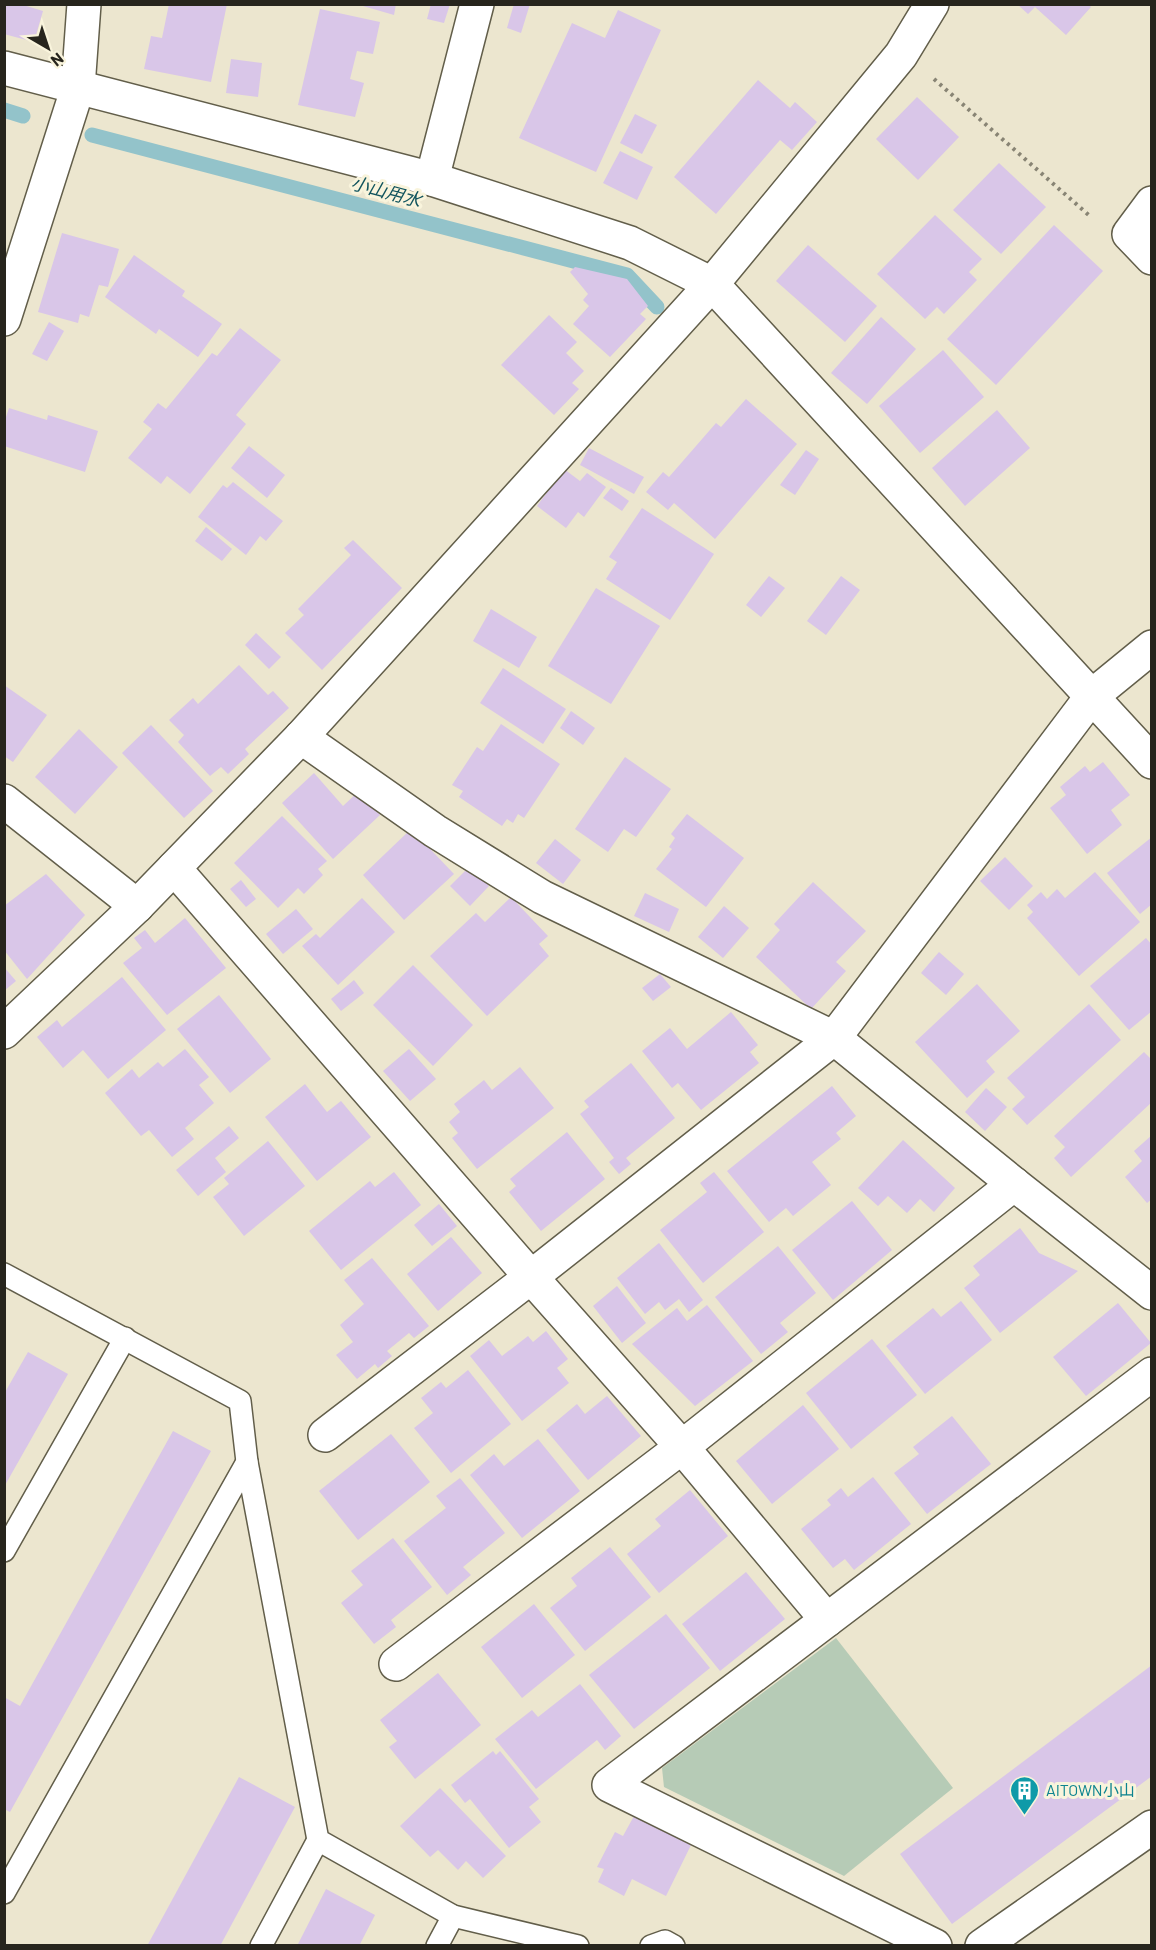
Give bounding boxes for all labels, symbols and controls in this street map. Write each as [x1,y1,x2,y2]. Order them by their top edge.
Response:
north arrow [18,18,78,78]
text: N [48,49,68,71]
water label: 小山用水 [349,171,426,211]
building icon: AITOWN小山 [1009,1774,1041,1816]
place label: AITOWN小山 [1046,1780,1135,1799]

